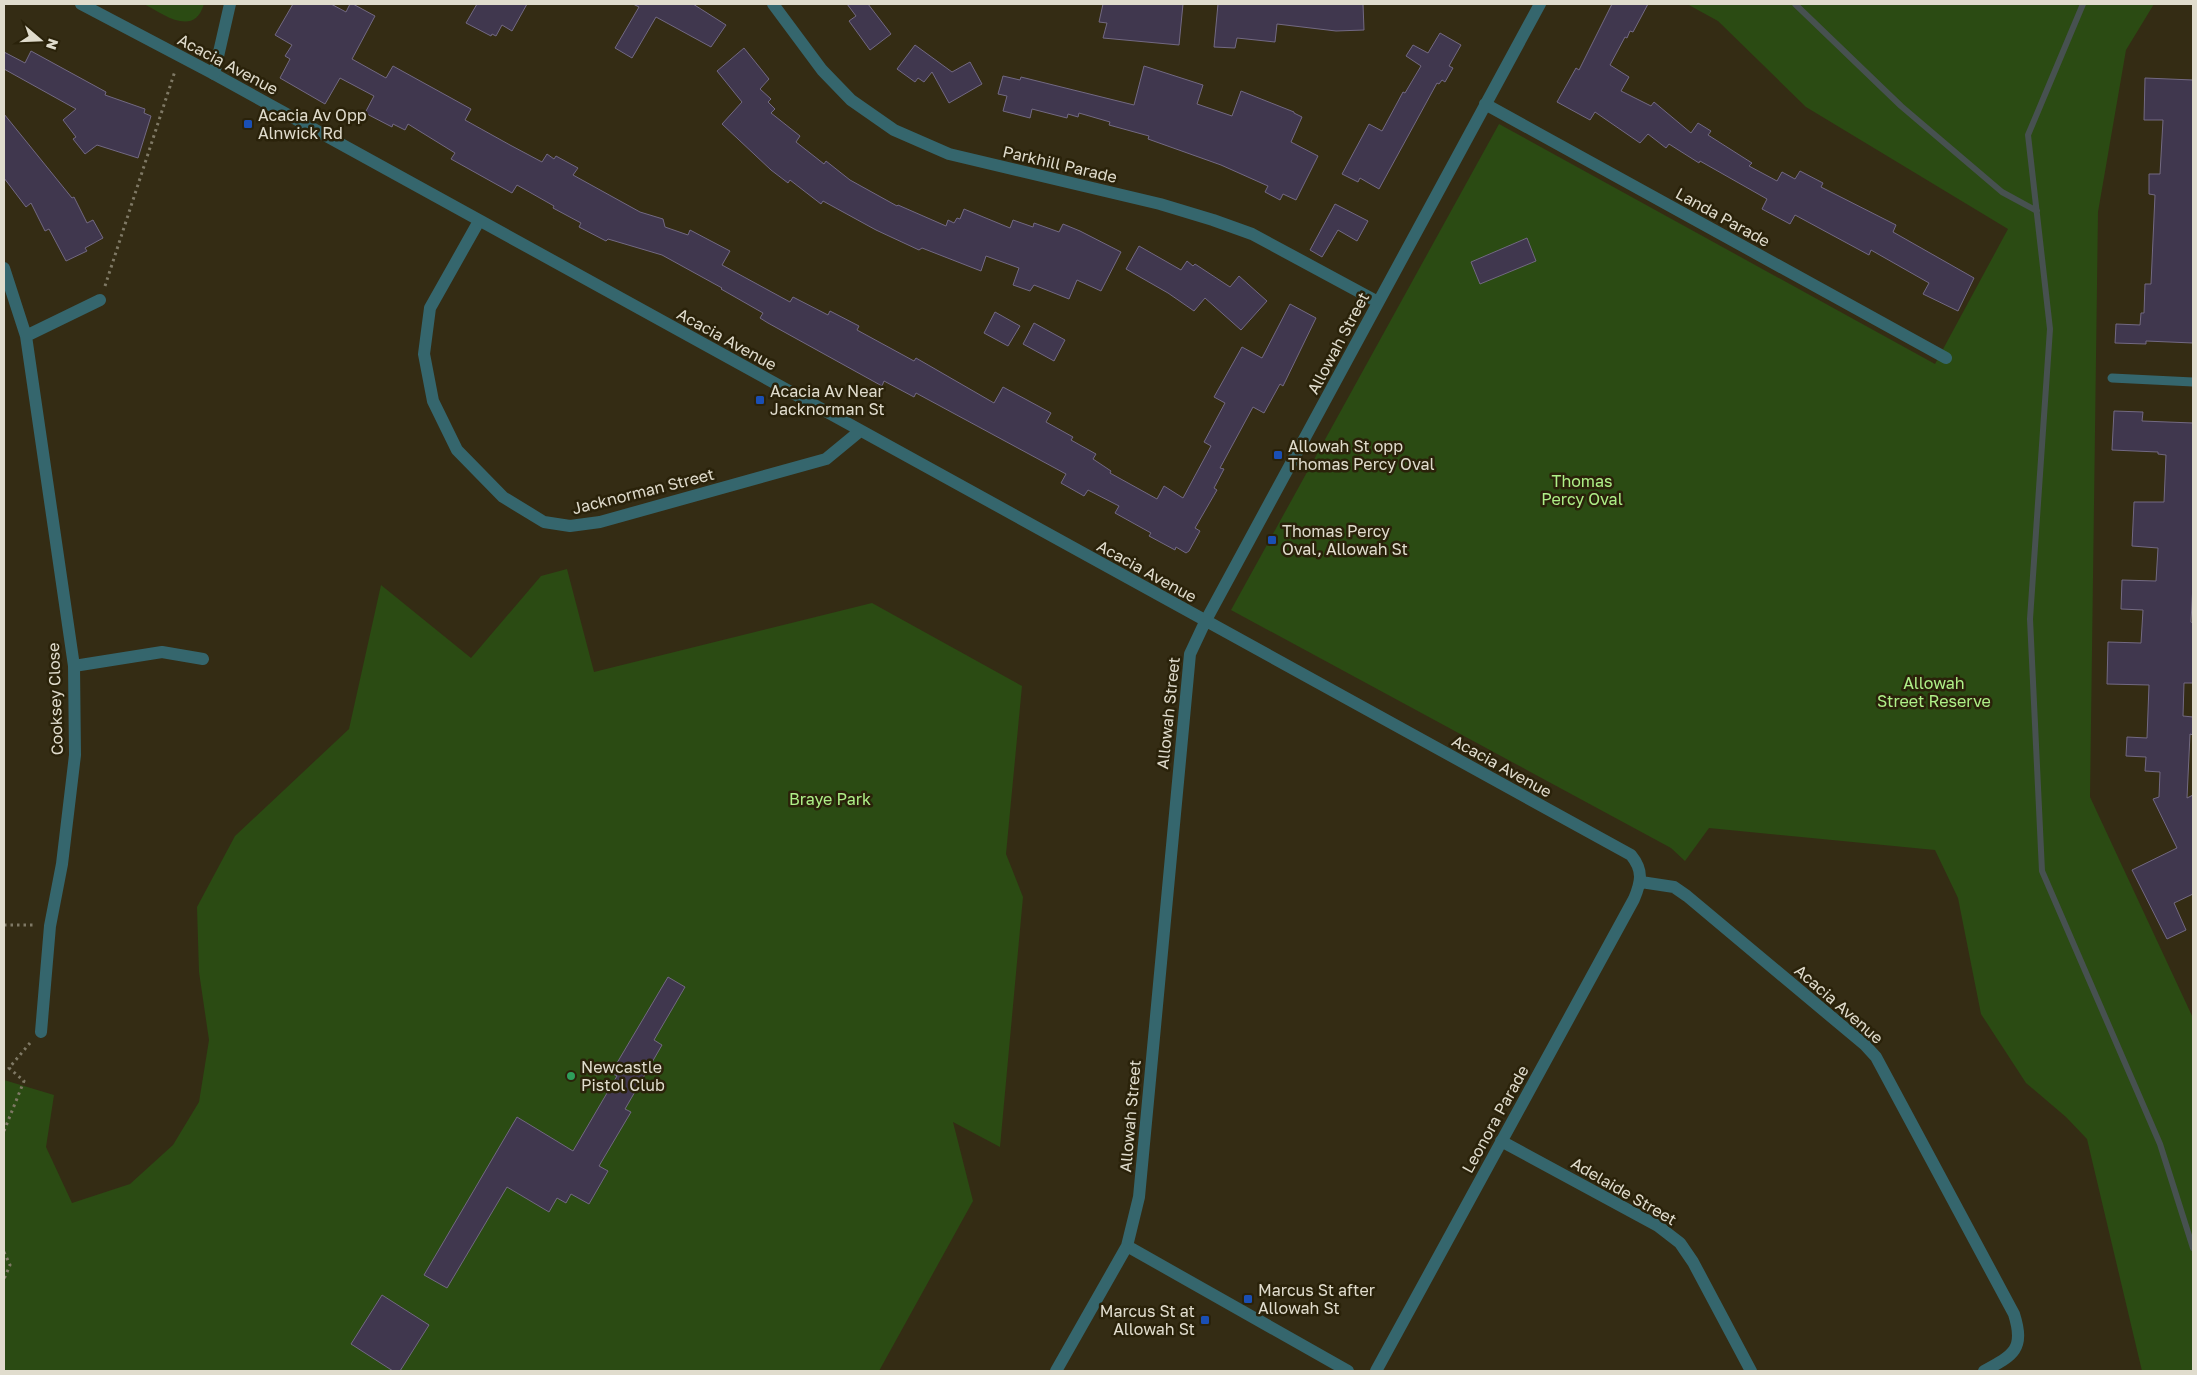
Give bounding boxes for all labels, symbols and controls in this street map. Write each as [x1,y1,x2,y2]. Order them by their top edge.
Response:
north arrow [15,15,65,65]
street label: Acacia Avenue [174,29,282,99]
text: N [43,37,63,52]
place label: Acacia Av Opp Alnwick Rd [258,105,367,143]
marker: Acacia Av Opp Alnwick Rd [242,118,254,130]
street label: Parkhill Parade [1001,141,1119,187]
street label: Landa Parade [1672,183,1774,251]
street label: Allowah Street [1303,289,1373,397]
street label: Acacia Avenue [674,303,780,375]
place label: Acacia Av Near Jacknorman St [770,381,885,419]
marker: Acacia Av Near Jacknorman St [754,394,766,406]
place label: Allowah St opp Thomas Percy Oval [1288,436,1435,474]
marker: Allowah St opp Thomas Percy Oval [1272,449,1284,461]
street label: Jacknorman Street [570,464,716,518]
park label: Thomas Percy Oval [1541,471,1623,509]
place label: Thomas Percy Oval, Allowah St [1282,521,1408,559]
marker: Thomas Percy Oval, Allowah St [1266,534,1278,546]
street label: Acacia Avenue [1094,535,1200,607]
street label: Cooksey Close [43,642,67,756]
street label: Allowah Street [1152,656,1184,770]
park label: Allowah Street Reserve [1877,673,1991,711]
street label: Acacia Avenue [1449,730,1555,802]
park label: Braye Park [789,789,871,809]
street label: Acacia Avenue [1791,960,1887,1048]
place label: Newcastle Pistol Club [581,1057,665,1095]
street label: Allowah Street [1115,1059,1145,1173]
street label: Leonora Parade [1457,1062,1533,1176]
marker: Newcastle Pistol Club [565,1070,577,1082]
street label: Adelaide Street [1568,1153,1680,1229]
place label: Marcus St after Allowah St [1258,1280,1375,1318]
marker: Marcus St after Allowah St [1242,1293,1254,1305]
place label: Marcus St at Allowah St [1100,1301,1195,1339]
marker: Marcus St at Allowah St [1199,1314,1211,1326]

